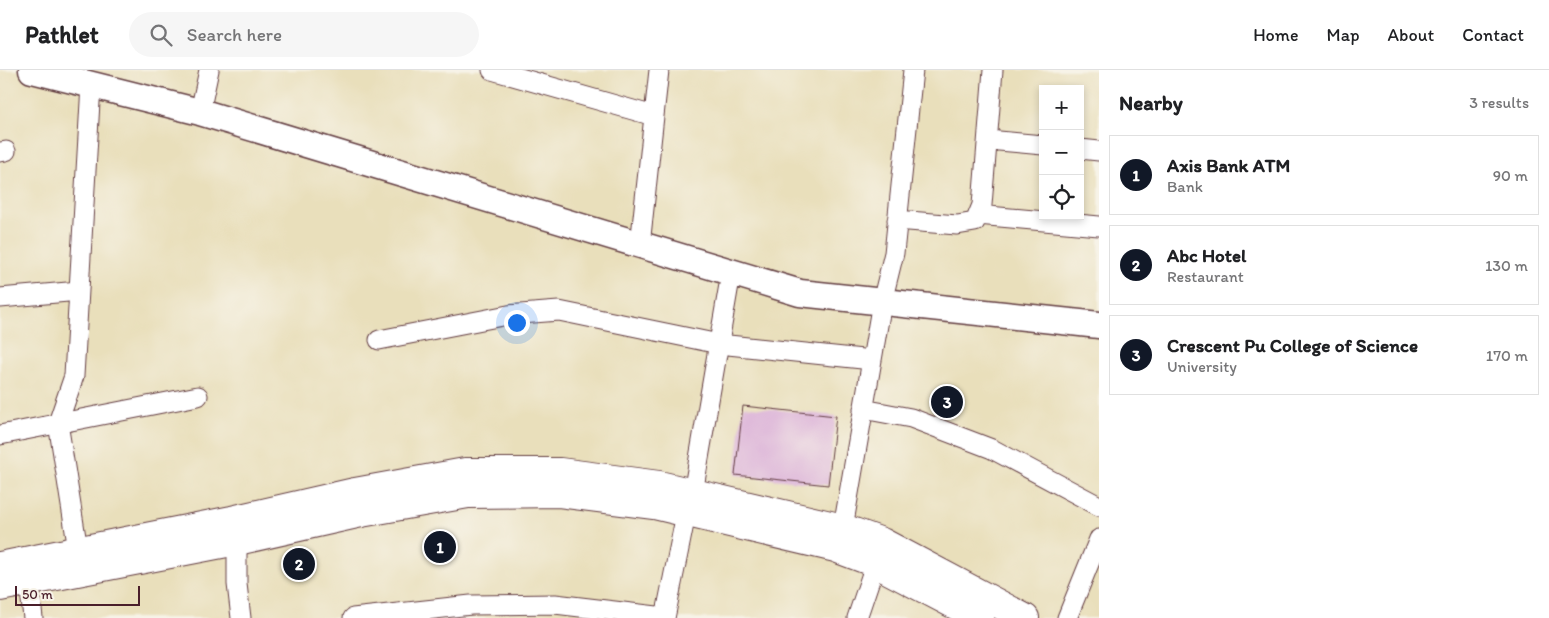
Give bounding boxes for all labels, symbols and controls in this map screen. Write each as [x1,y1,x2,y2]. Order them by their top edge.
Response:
search box [129,12,479,57]
text: Pathlet [25,20,99,49]
icon: search [147,21,175,49]
text: Search here [187,23,282,46]
text: Home [1253,24,1299,46]
text: Map [1327,24,1360,46]
text: About [1388,24,1434,46]
text: Contact [1462,24,1524,46]
map controls [1039,85,1084,220]
button: + [1039,85,1084,130]
text: Nearby [1119,90,1183,115]
text: 3 results [1469,93,1529,112]
button: − [1039,130,1084,175]
text: Axis Bank ATM [1167,154,1290,177]
text: 1 [1132,166,1140,185]
text: 90 m [1493,166,1528,185]
button: locate [1039,175,1084,220]
text: Bank [1167,177,1203,196]
text: Abc Hotel [1167,244,1246,267]
text: 2 [1132,256,1140,275]
text: 130 m [1485,256,1528,275]
text: Restaurant [1167,267,1244,286]
your location [504,310,530,336]
text: Crescent Pu College of Science [1167,334,1418,357]
text: 3 [1132,346,1140,365]
text: 170 m [1486,346,1528,365]
text: University [1167,357,1237,376]
pin: 3 [931,383,963,421]
pin: 1 [424,528,456,566]
pin: 2 [283,545,315,583]
scale bar [15,583,140,606]
text: 50 m [22,586,53,603]

